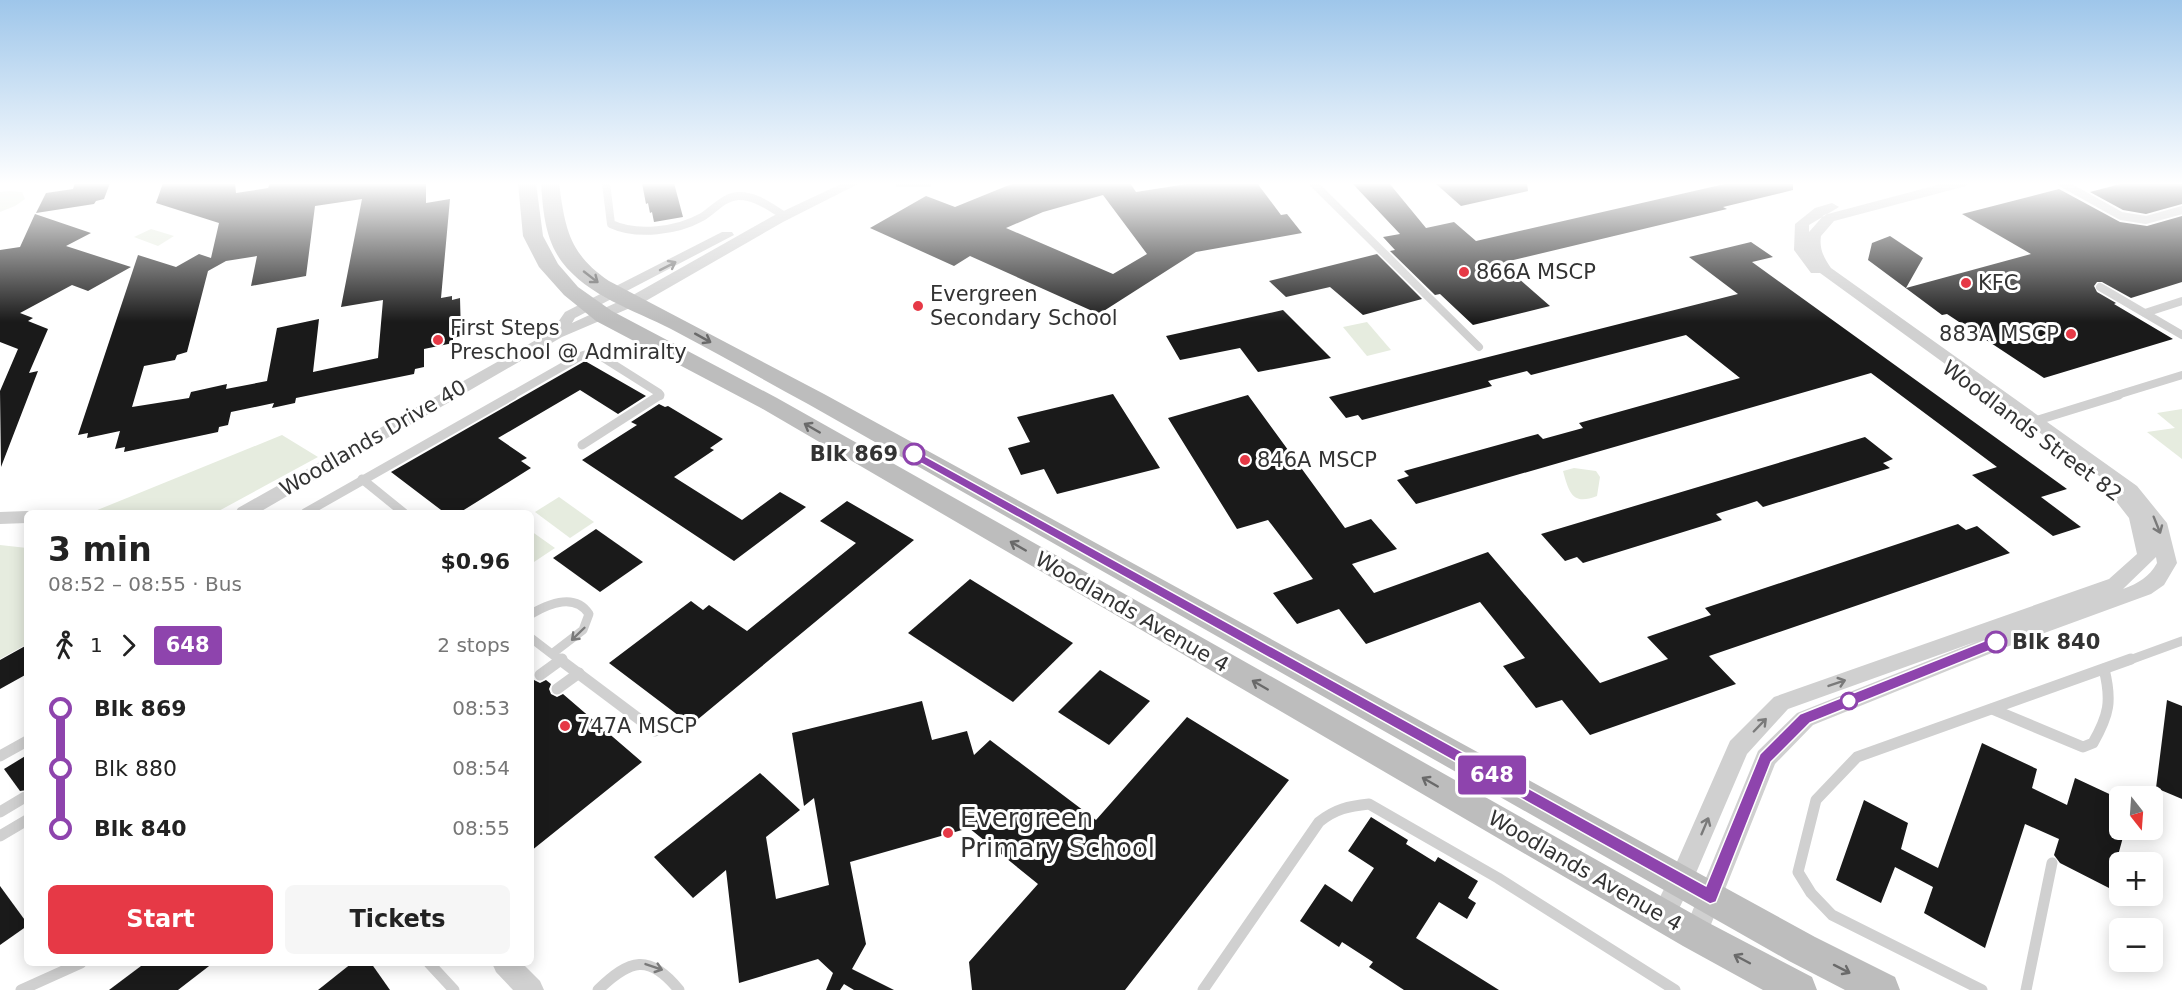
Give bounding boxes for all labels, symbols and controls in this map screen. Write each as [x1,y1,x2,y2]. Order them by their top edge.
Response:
one-way arrow [658,260,676,271]
place label: 866A MSCP [1476,260,1596,284]
marker: 866A MSCP [1457,265,1471,279]
one-way arrow [582,271,598,284]
place label: KFC [1978,271,2019,295]
marker: KFC [1959,276,1973,290]
place label: Evergreen Secondary School [930,282,1118,330]
marker: Evergreen Secondary School [911,299,925,313]
place label: First Steps Preschool @ Admiralty [450,316,687,364]
place label: 883A MSCP [1939,322,2059,346]
marker: 883A MSCP [2064,327,2078,341]
marker: First Steps Preschool @ Admiralty [431,333,445,347]
one-way arrow [693,333,711,344]
street label: Woodlands Street 82 [1937,356,2127,506]
street label: Woodlands Drive 40 [276,375,470,501]
one-way arrow [804,422,821,434]
place label: Blk 869 [810,442,898,466]
marker: Blk 869 [903,443,925,465]
place label: 846A MSCP [1257,448,1377,472]
marker: 846A MSCP [1238,453,1252,467]
one-way arrow [2152,516,2163,534]
text: 3 min [48,530,152,569]
one-way arrow [1009,540,1027,551]
street label: Woodlands Avenue 4 [1031,547,1233,677]
text: $0.96 [440,549,510,574]
text: 08:52 – 08:55 · Bus [48,572,242,596]
one-way arrow [570,627,585,641]
icon: walk [48,629,81,662]
icon: forward [112,629,145,662]
place label: Blk 840 [2012,630,2100,654]
marker: Blk 840 [1985,631,2007,653]
text: 1 [90,633,103,657]
text: 648 [166,633,210,657]
text: 2 stops [437,633,510,657]
one-way arrow [1827,677,1846,688]
one-way arrow [1252,679,1269,691]
unlabelled marker [1840,692,1858,710]
text: Blk 869 [94,696,187,721]
text: 08:53 [452,696,510,720]
place label: 747A MSCP [577,714,697,738]
one-way arrow [1753,718,1767,733]
marker: 747A MSCP [558,719,572,733]
text: Blk 880 [94,756,177,781]
text: 08:54 [452,756,510,780]
line badge: 648 [1458,756,1526,794]
text: 648 [1470,763,1514,787]
one-way arrow [1422,776,1439,788]
north arrow [2109,786,2163,840]
map controls [2109,786,2163,972]
place label: Evergreen Primary School [960,803,1155,863]
street label: Woodlands Avenue 4 [1484,806,1686,936]
text: Blk 840 [94,816,187,841]
text: 08:55 [452,816,510,840]
one-way arrow [1700,818,1711,836]
marker: Evergreen Primary School [941,826,955,840]
button: + [2109,852,2163,906]
button: Start [48,885,273,954]
button: Tickets [285,885,510,954]
button: − [2109,918,2163,972]
one-way arrow [1734,953,1752,964]
one-way arrow [644,962,663,973]
one-way arrow [1833,964,1851,976]

